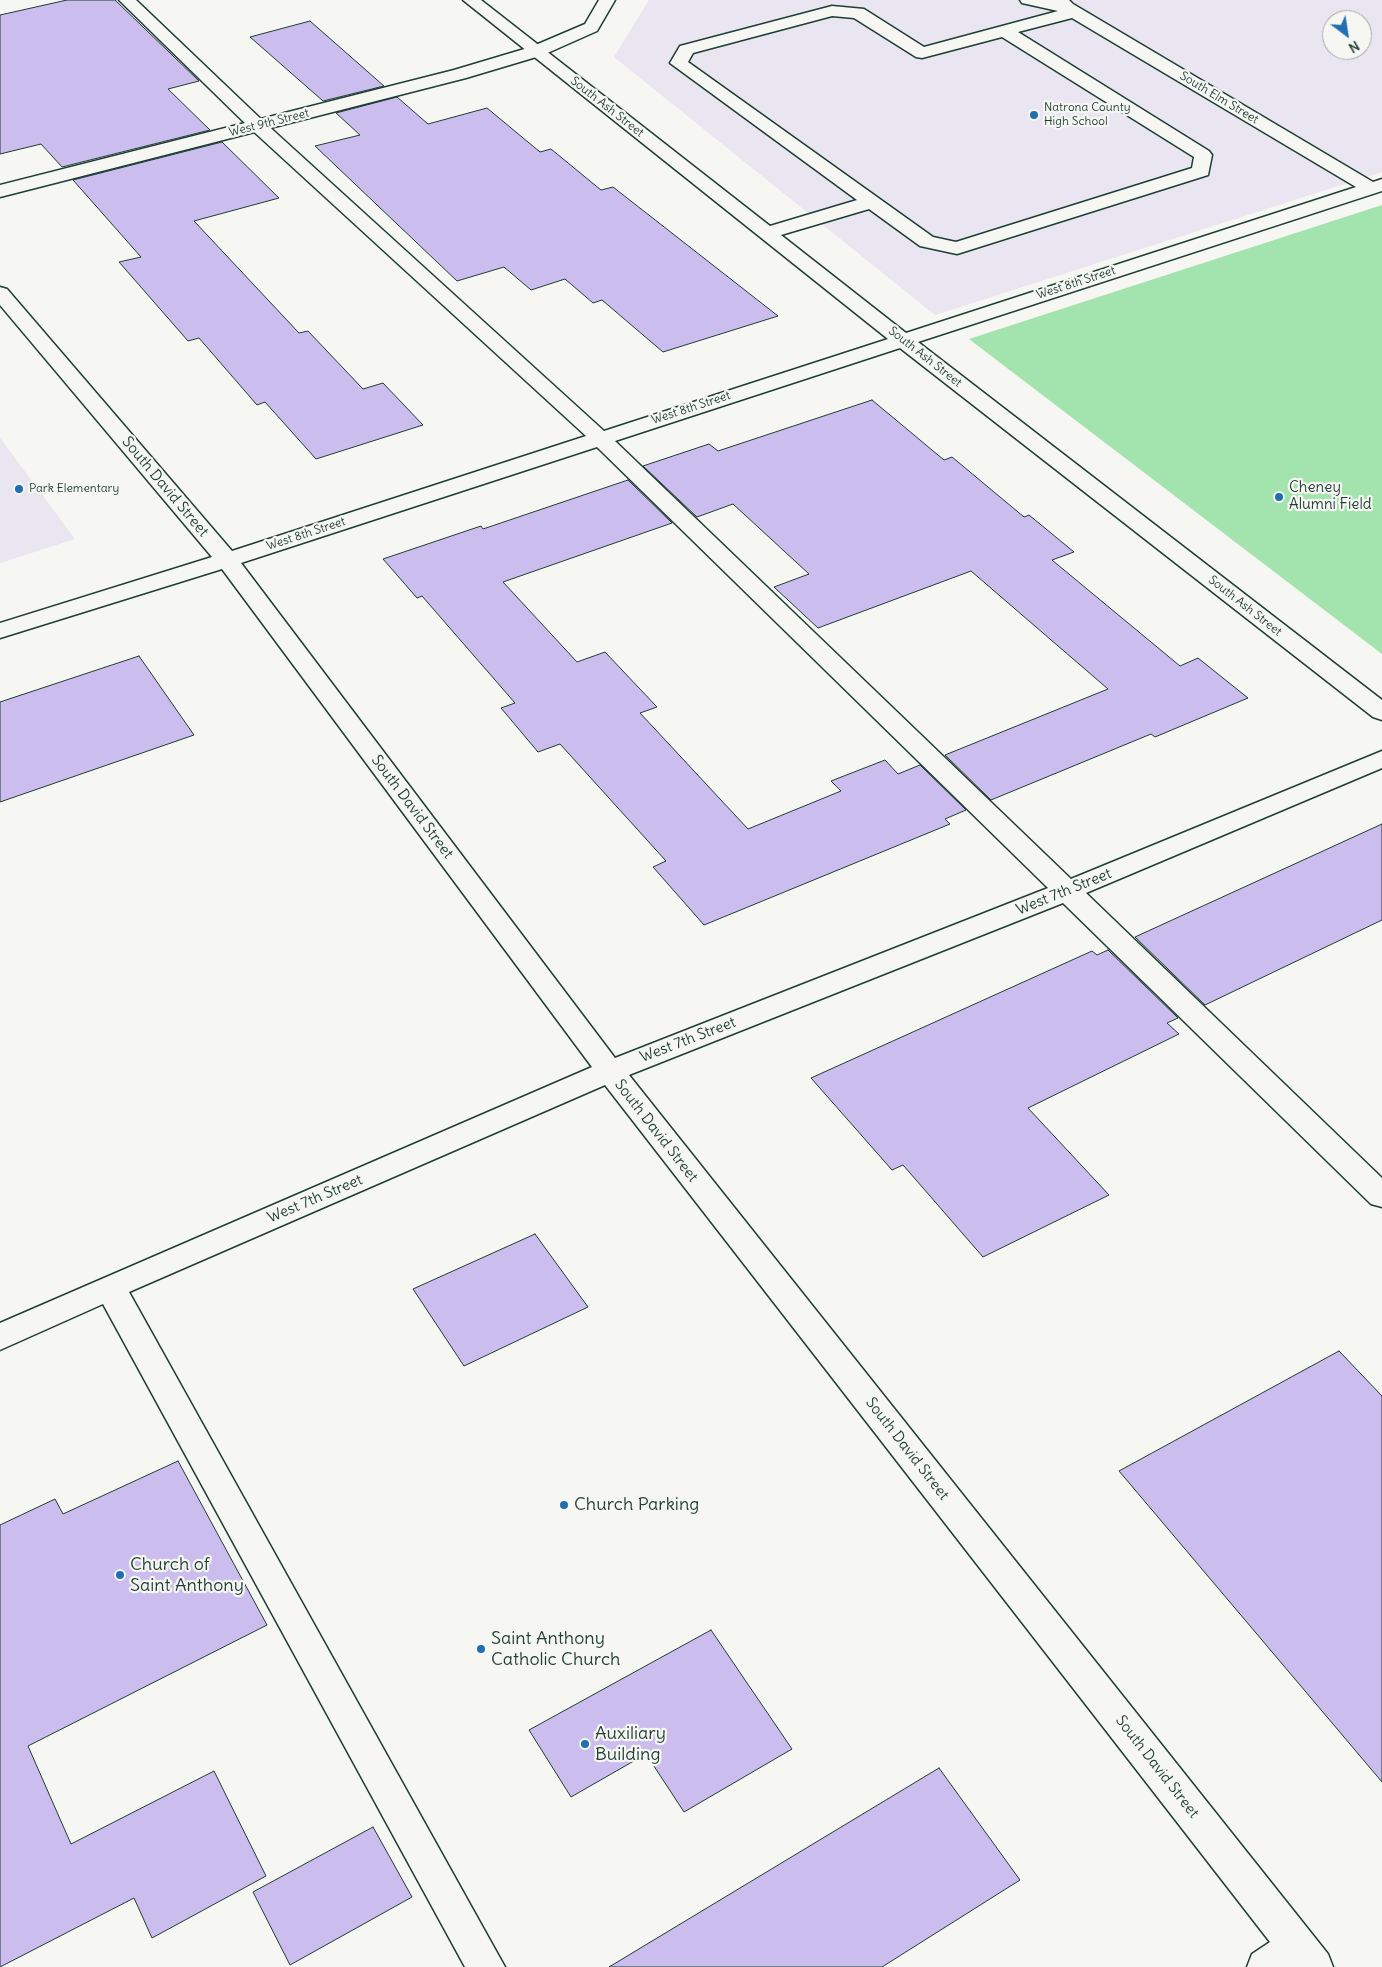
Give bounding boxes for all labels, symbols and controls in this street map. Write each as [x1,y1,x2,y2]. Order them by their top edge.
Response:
north arrow [1322,10,1372,60]
text: N [1345,37,1363,57]
street label: South Elm Street [1177,69,1261,127]
street label: South Ash Street [567,74,647,140]
place label: Natrona County High School [1044,101,1131,129]
street label: West 9th Street [227,106,311,140]
marker: Natrona County High School [1028,109,1040,121]
street label: West 8th Street [1035,263,1117,303]
street label: South Ash Street [885,324,965,390]
street label: West 8th Street [650,388,732,428]
street label: South David Street [118,433,212,541]
place label: Cheney Alumni Field [1289,479,1372,514]
place label: Park Elementary [29,482,119,496]
marker: Park Elementary [13,483,25,495]
marker: Cheney Alumni Field [1273,491,1285,503]
street label: West 8th Street [265,514,347,554]
street label: South Ash Street [1205,573,1285,639]
street label: South David Street [367,752,457,862]
street label: West 7th Street [1014,865,1114,919]
street label: West 7th Street [637,1013,739,1067]
street label: South David Street [610,1076,702,1186]
street label: West 7th Street [265,1171,365,1227]
street label: South David Street [861,1394,953,1504]
place label: Church Parking [574,1494,699,1516]
marker: Church Parking [558,1499,570,1511]
place label: Church of Saint Anthony [130,1554,244,1596]
marker: Church of Saint Anthony [114,1569,126,1581]
place label: Saint Anthony Catholic Church [491,1628,620,1670]
marker: Saint Anthony Catholic Church [475,1643,487,1655]
street label: South David Street [1111,1712,1203,1822]
place label: Auxiliary Building [595,1723,666,1766]
marker: Auxiliary Building [579,1738,591,1750]

